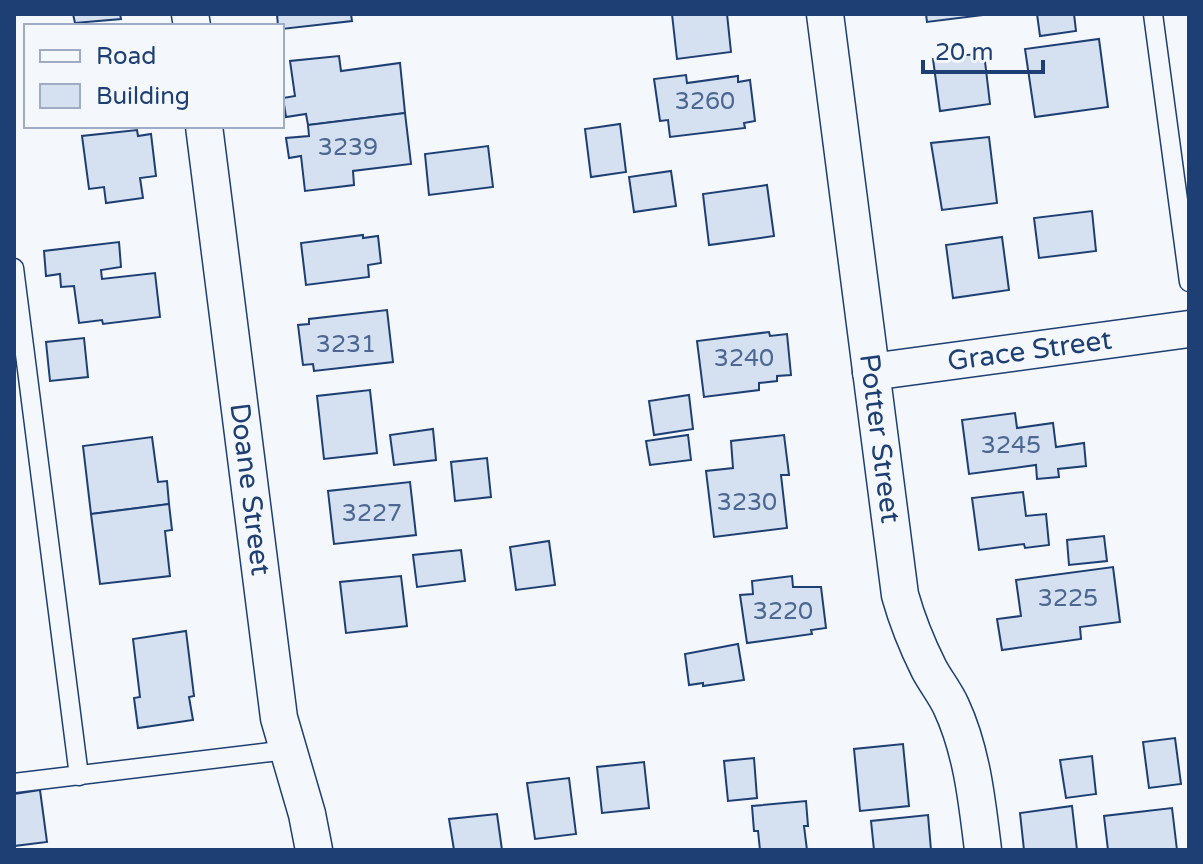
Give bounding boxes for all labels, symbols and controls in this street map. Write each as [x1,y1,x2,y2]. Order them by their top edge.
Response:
legend [24,24,284,128]
scale bar [923,24,1043,74]
text: 20 m [935,38,993,67]
text: Road [96,42,156,71]
text: Building [96,82,190,111]
house number: 3260 [675,87,735,116]
house number: 3239 [318,133,378,162]
street label: Grace Street [945,323,1114,379]
house number: 3231 [316,330,376,359]
house number: 3240 [714,344,774,373]
street label: Potter Street [852,352,908,526]
street label: Doane Street [222,401,278,578]
house number: 3245 [981,431,1041,460]
house number: 3230 [717,488,777,517]
house number: 3227 [342,499,402,528]
house number: 3225 [1038,584,1098,613]
house number: 3220 [753,597,813,626]

